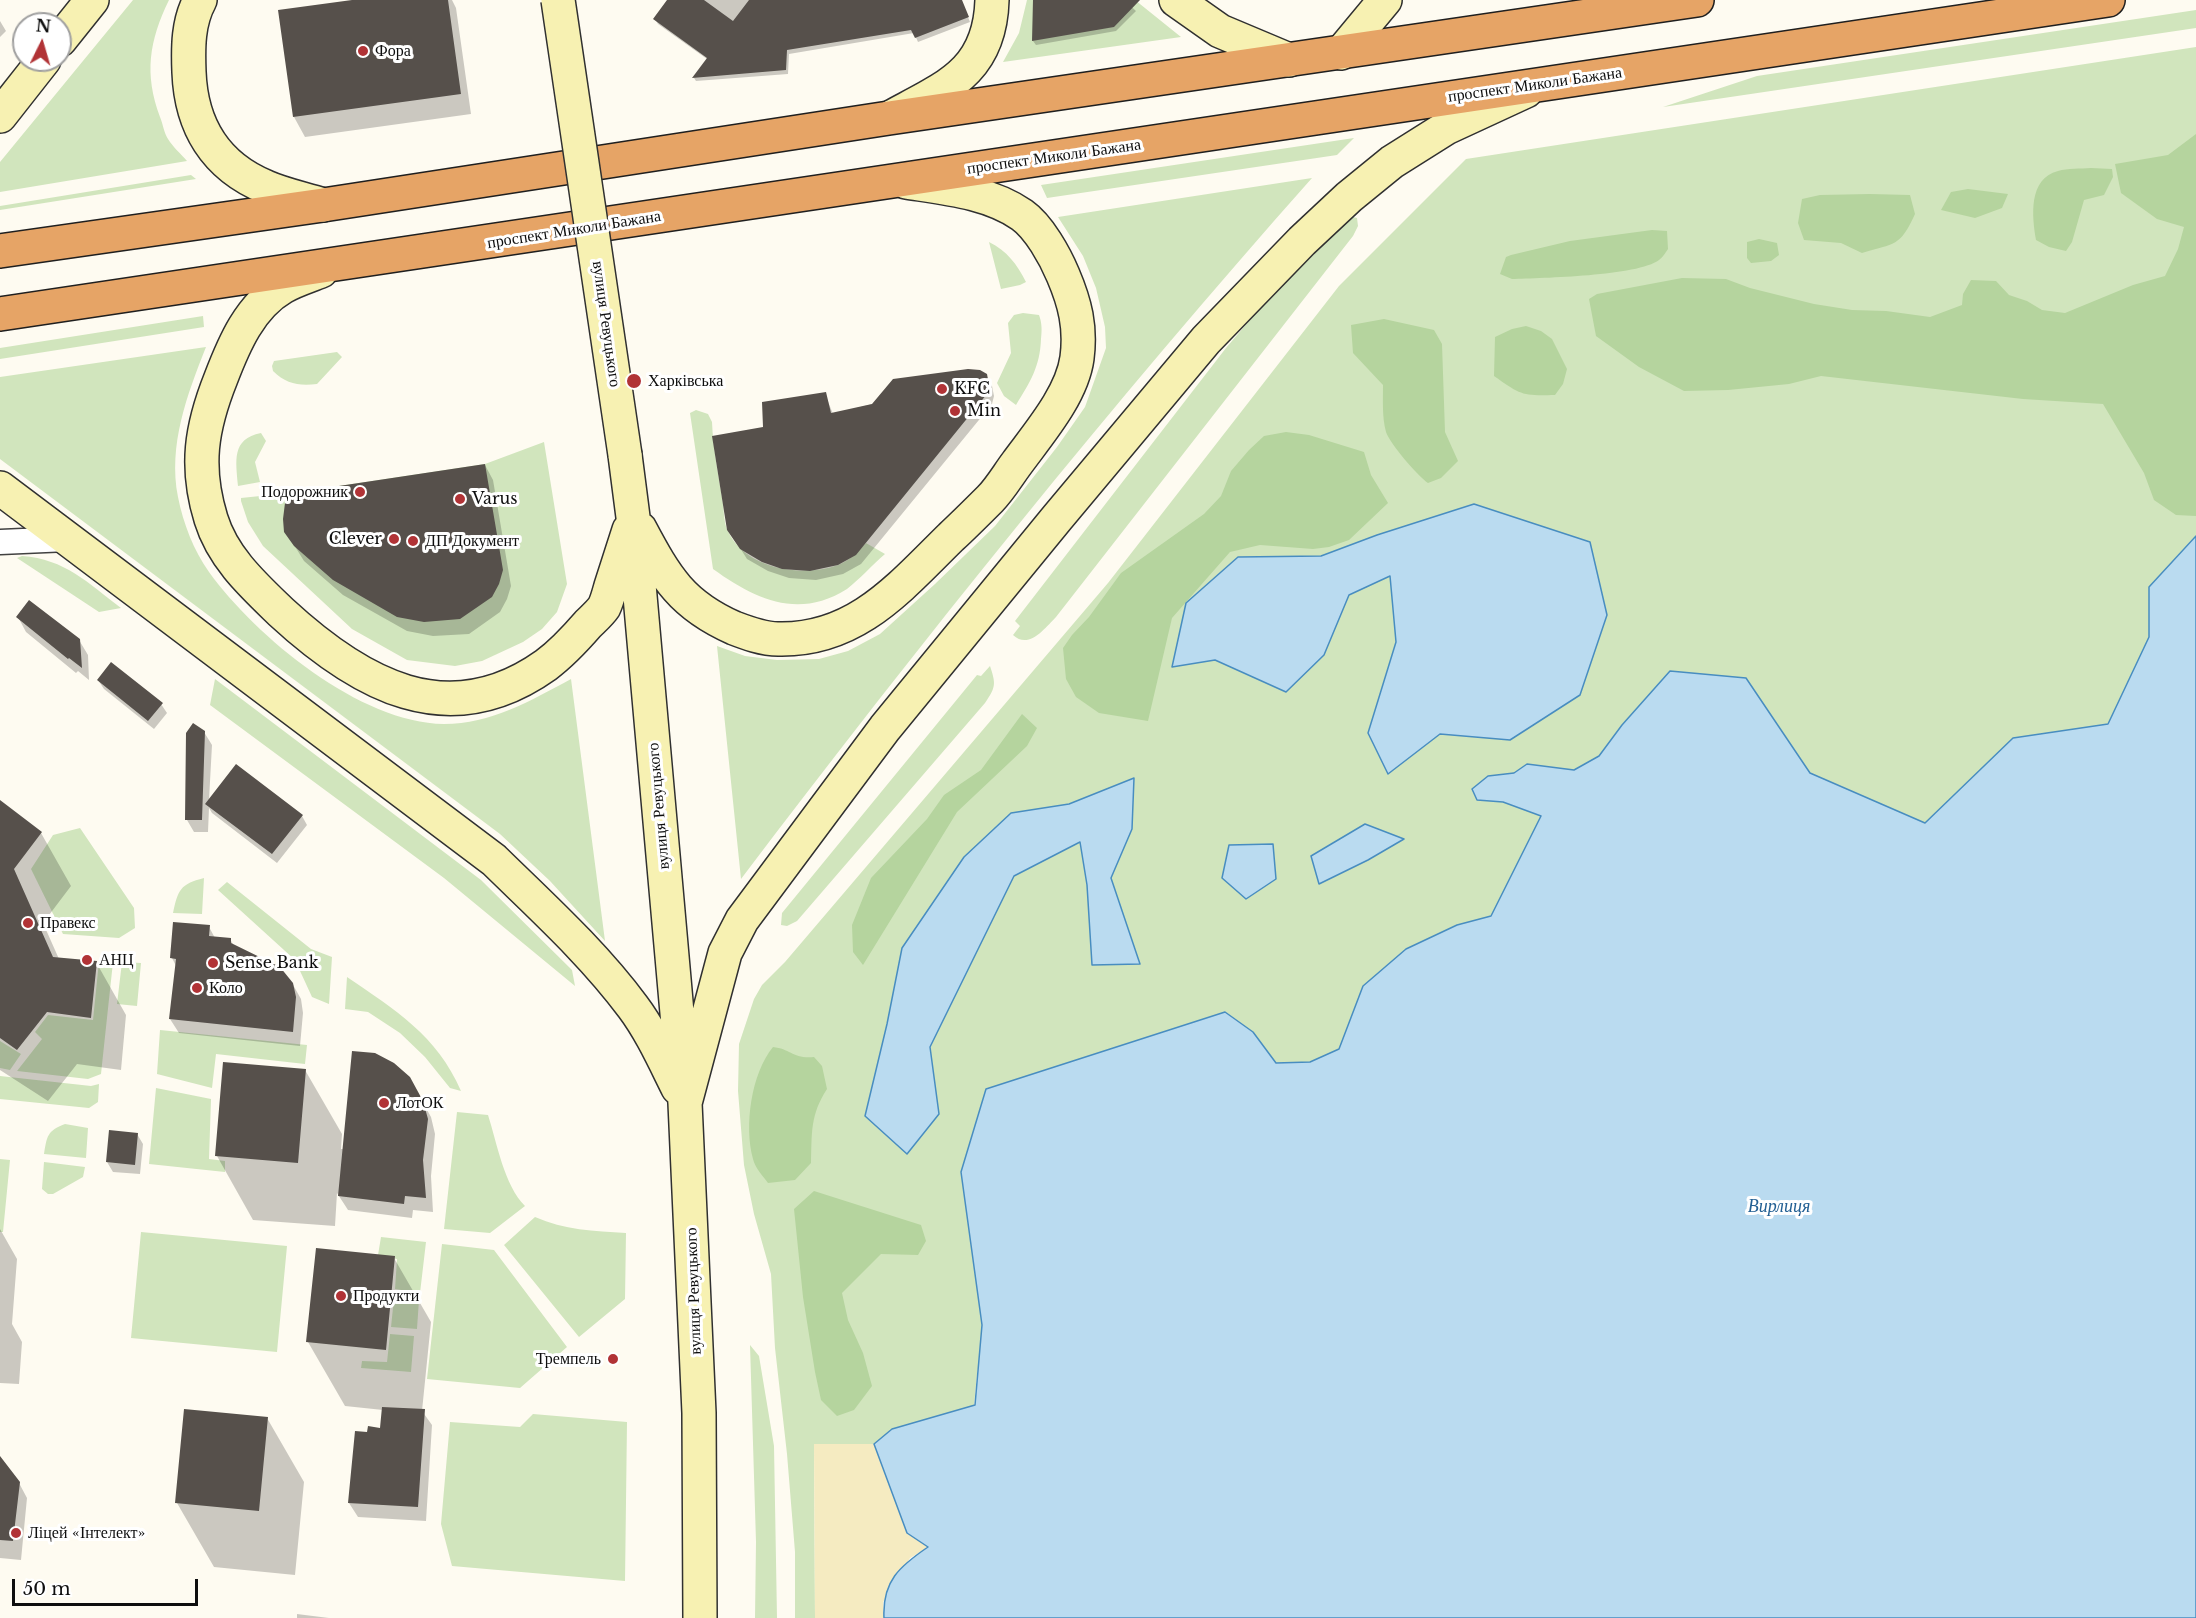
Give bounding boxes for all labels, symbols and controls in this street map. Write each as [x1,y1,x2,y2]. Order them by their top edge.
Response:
north arrow [12,12,72,72]
text: N [35,15,52,37]
place label: Фора [375,41,411,61]
marker: Фора [356,44,370,58]
street label: проспект Миколи Бажана [1447,63,1623,107]
street label: проспект Миколи Бажана [966,135,1142,179]
street label: проспект Миколи Бажана [486,207,662,253]
street label: вулиця Ревуцького [588,260,624,388]
place label: Харківська [648,371,723,391]
marker: Харківська [625,372,643,390]
place label: KFC [954,379,990,399]
marker: KFC [935,382,949,396]
place label: Min [967,401,1001,421]
marker: Min [948,404,962,418]
place label: Подорожник [261,482,348,502]
marker: Подорожник [353,485,367,499]
place label: Varus [472,489,518,509]
marker: Varus [453,492,467,506]
place label: Clever [329,529,382,549]
place label: ДП Документ [425,531,519,551]
marker: Clever [387,532,401,546]
marker: ДП Документ [406,534,420,548]
street label: вулиця Ревуцького [644,742,674,870]
place label: Правекс [40,913,96,933]
marker: Правекс [21,916,35,930]
place label: АНЦ [99,950,134,970]
marker: АНЦ [80,953,94,967]
place label: Sense Bank [225,953,319,973]
marker: Sense Bank [206,956,220,970]
place label: Коло [209,978,243,998]
marker: Коло [190,981,204,995]
place label: ЛотОК [396,1093,443,1113]
marker: ЛотОК [377,1096,391,1110]
water label: Вирлиця [1748,1196,1810,1218]
street label: вулиця Ревуцького [682,1227,706,1355]
place label: Продукти [353,1286,419,1306]
marker: Продукти [334,1289,348,1303]
place label: Тремпель [536,1349,601,1369]
marker: Тремпель [606,1352,620,1366]
place label: Ліцей «Інтелект» [28,1523,145,1543]
marker: Ліцей «Інтелект» [9,1526,23,1540]
scale bar [15,1567,201,1605]
text: 50 m [23,1578,71,1600]

